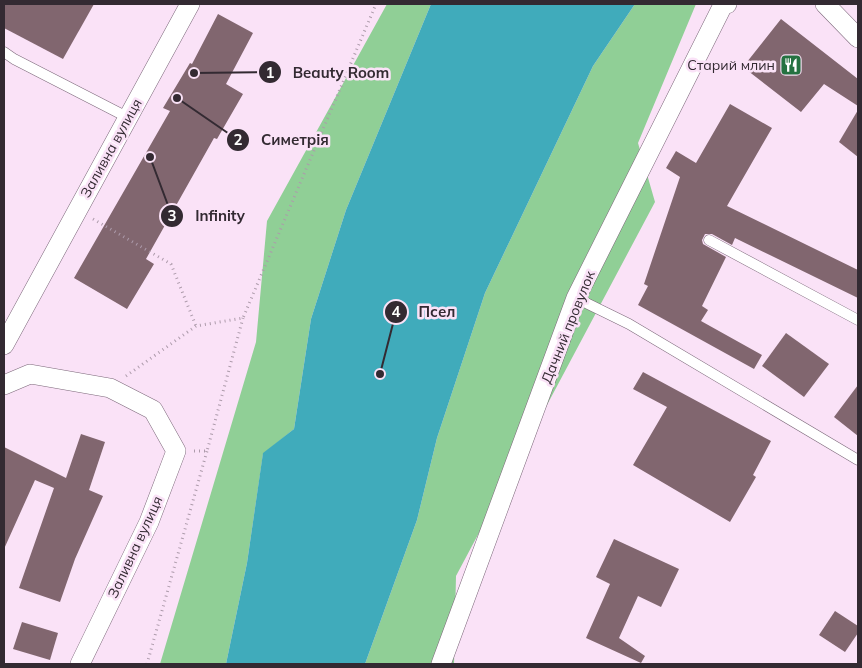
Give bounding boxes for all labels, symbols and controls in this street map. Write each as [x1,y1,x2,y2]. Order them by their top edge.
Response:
restaurant icon: Старий млин [779,53,803,77]
place label: Старий млин [687,56,775,74]
callout: Beauty Room [258,57,399,87]
text: 1 [265,63,275,82]
text: Beauty Room [293,63,389,82]
street label: Заливна вулиця [76,95,146,201]
callout: Симетрія [226,125,339,155]
text: 2 [233,130,243,149]
text: Симетрія [261,130,329,149]
callout: Infinity [160,201,255,231]
text: 3 [167,206,177,225]
text: Infinity [195,206,246,225]
street label: Дачний провулок [537,267,599,386]
callout: Псел [384,297,466,327]
text: 4 [391,302,401,321]
text: Псел [419,302,455,321]
street label: Заливна вулиця [104,493,166,601]

